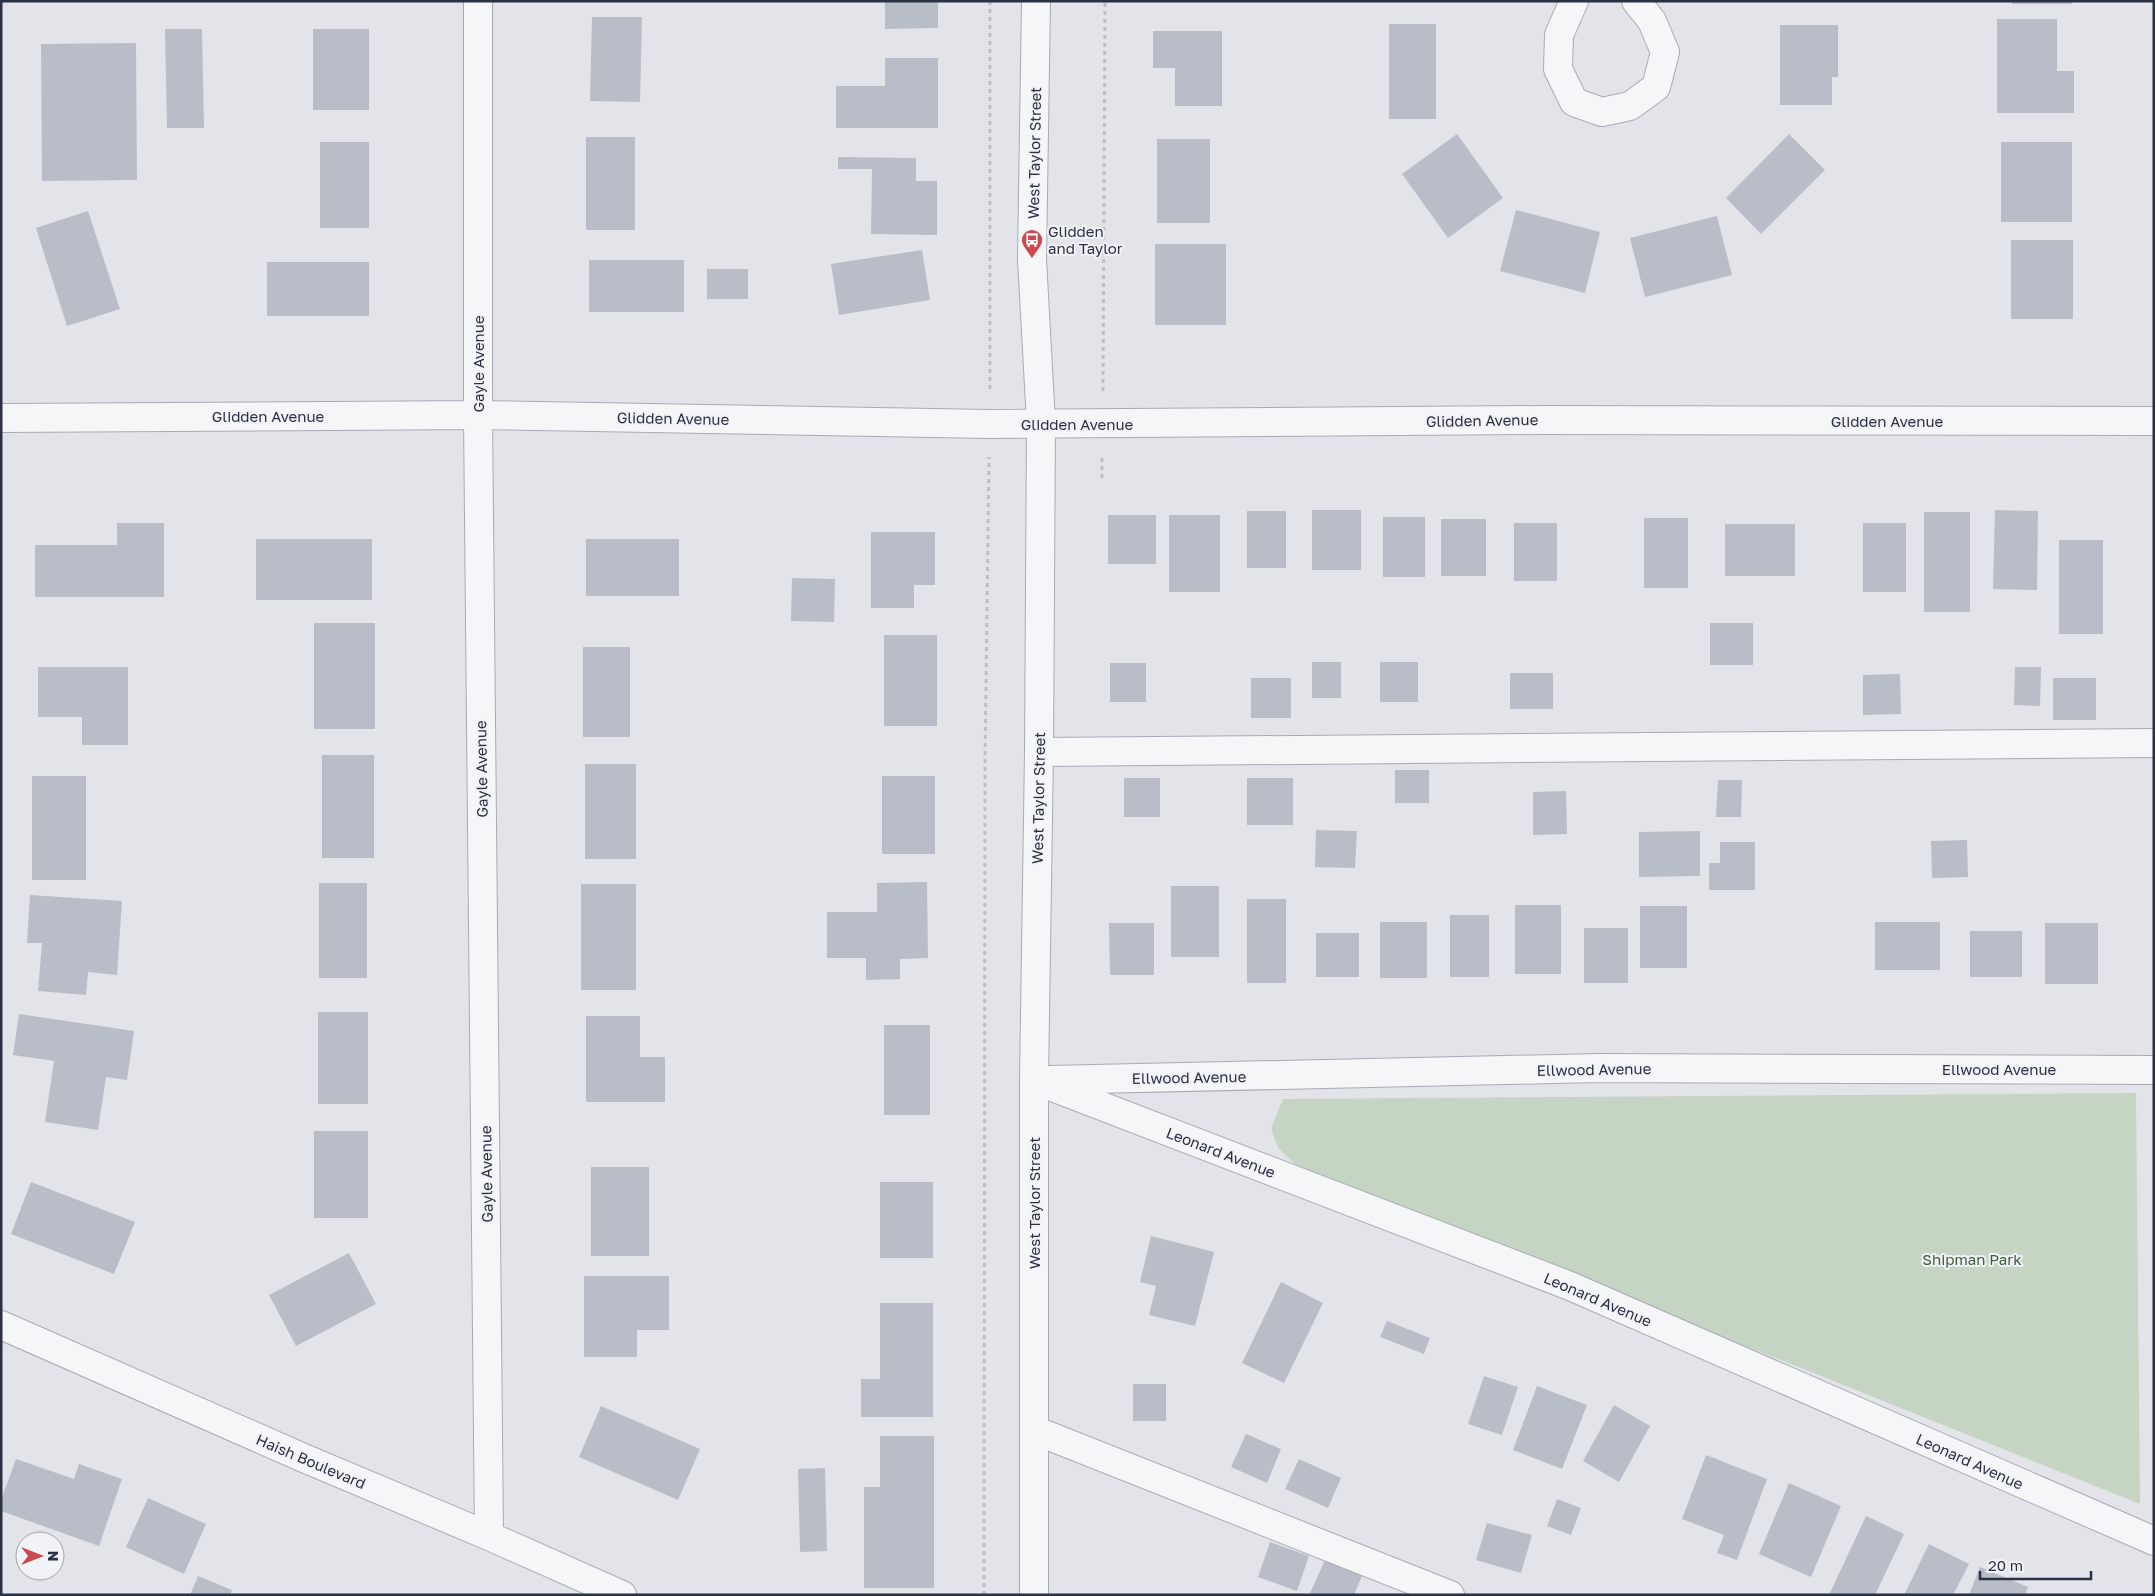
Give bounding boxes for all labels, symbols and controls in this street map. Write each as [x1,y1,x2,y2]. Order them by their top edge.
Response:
street label: West Taylor Street [1024,87,1044,219]
place label: Glidden and Taylor [1048,222,1123,257]
bus stop icon: Glidden and Taylor [1020,228,1044,259]
street label: Gayle Avenue [469,315,487,413]
street label: Glidden Avenue [212,407,325,425]
street label: Glidden Avenue [617,408,730,428]
street label: Glidden Avenue [1426,410,1539,430]
street label: Glidden Avenue [1831,412,1944,430]
street label: Glidden Avenue [1021,415,1134,433]
street label: Gayle Avenue [471,720,491,818]
street label: West Taylor Street [1028,732,1048,864]
street label: Ellwood Avenue [1537,1059,1652,1079]
street label: Ellwood Avenue [1942,1060,2057,1078]
street label: Ellwood Avenue [1132,1067,1247,1087]
street label: Leonard Avenue [1164,1123,1278,1181]
street label: Gayle Avenue [476,1125,496,1223]
street label: West Taylor Street [1025,1137,1043,1269]
park label: Shipman Park [1922,1250,2022,1268]
street label: Leonard Avenue [1541,1268,1655,1330]
street label: Leonard Avenue [1914,1429,2027,1493]
street label: Haish Boulevard [253,1430,369,1492]
north arrow [15,1531,65,1581]
scale bar [1980,1548,2091,1580]
text: N [45,1551,62,1561]
text: 20 m [1988,1556,2023,1574]

